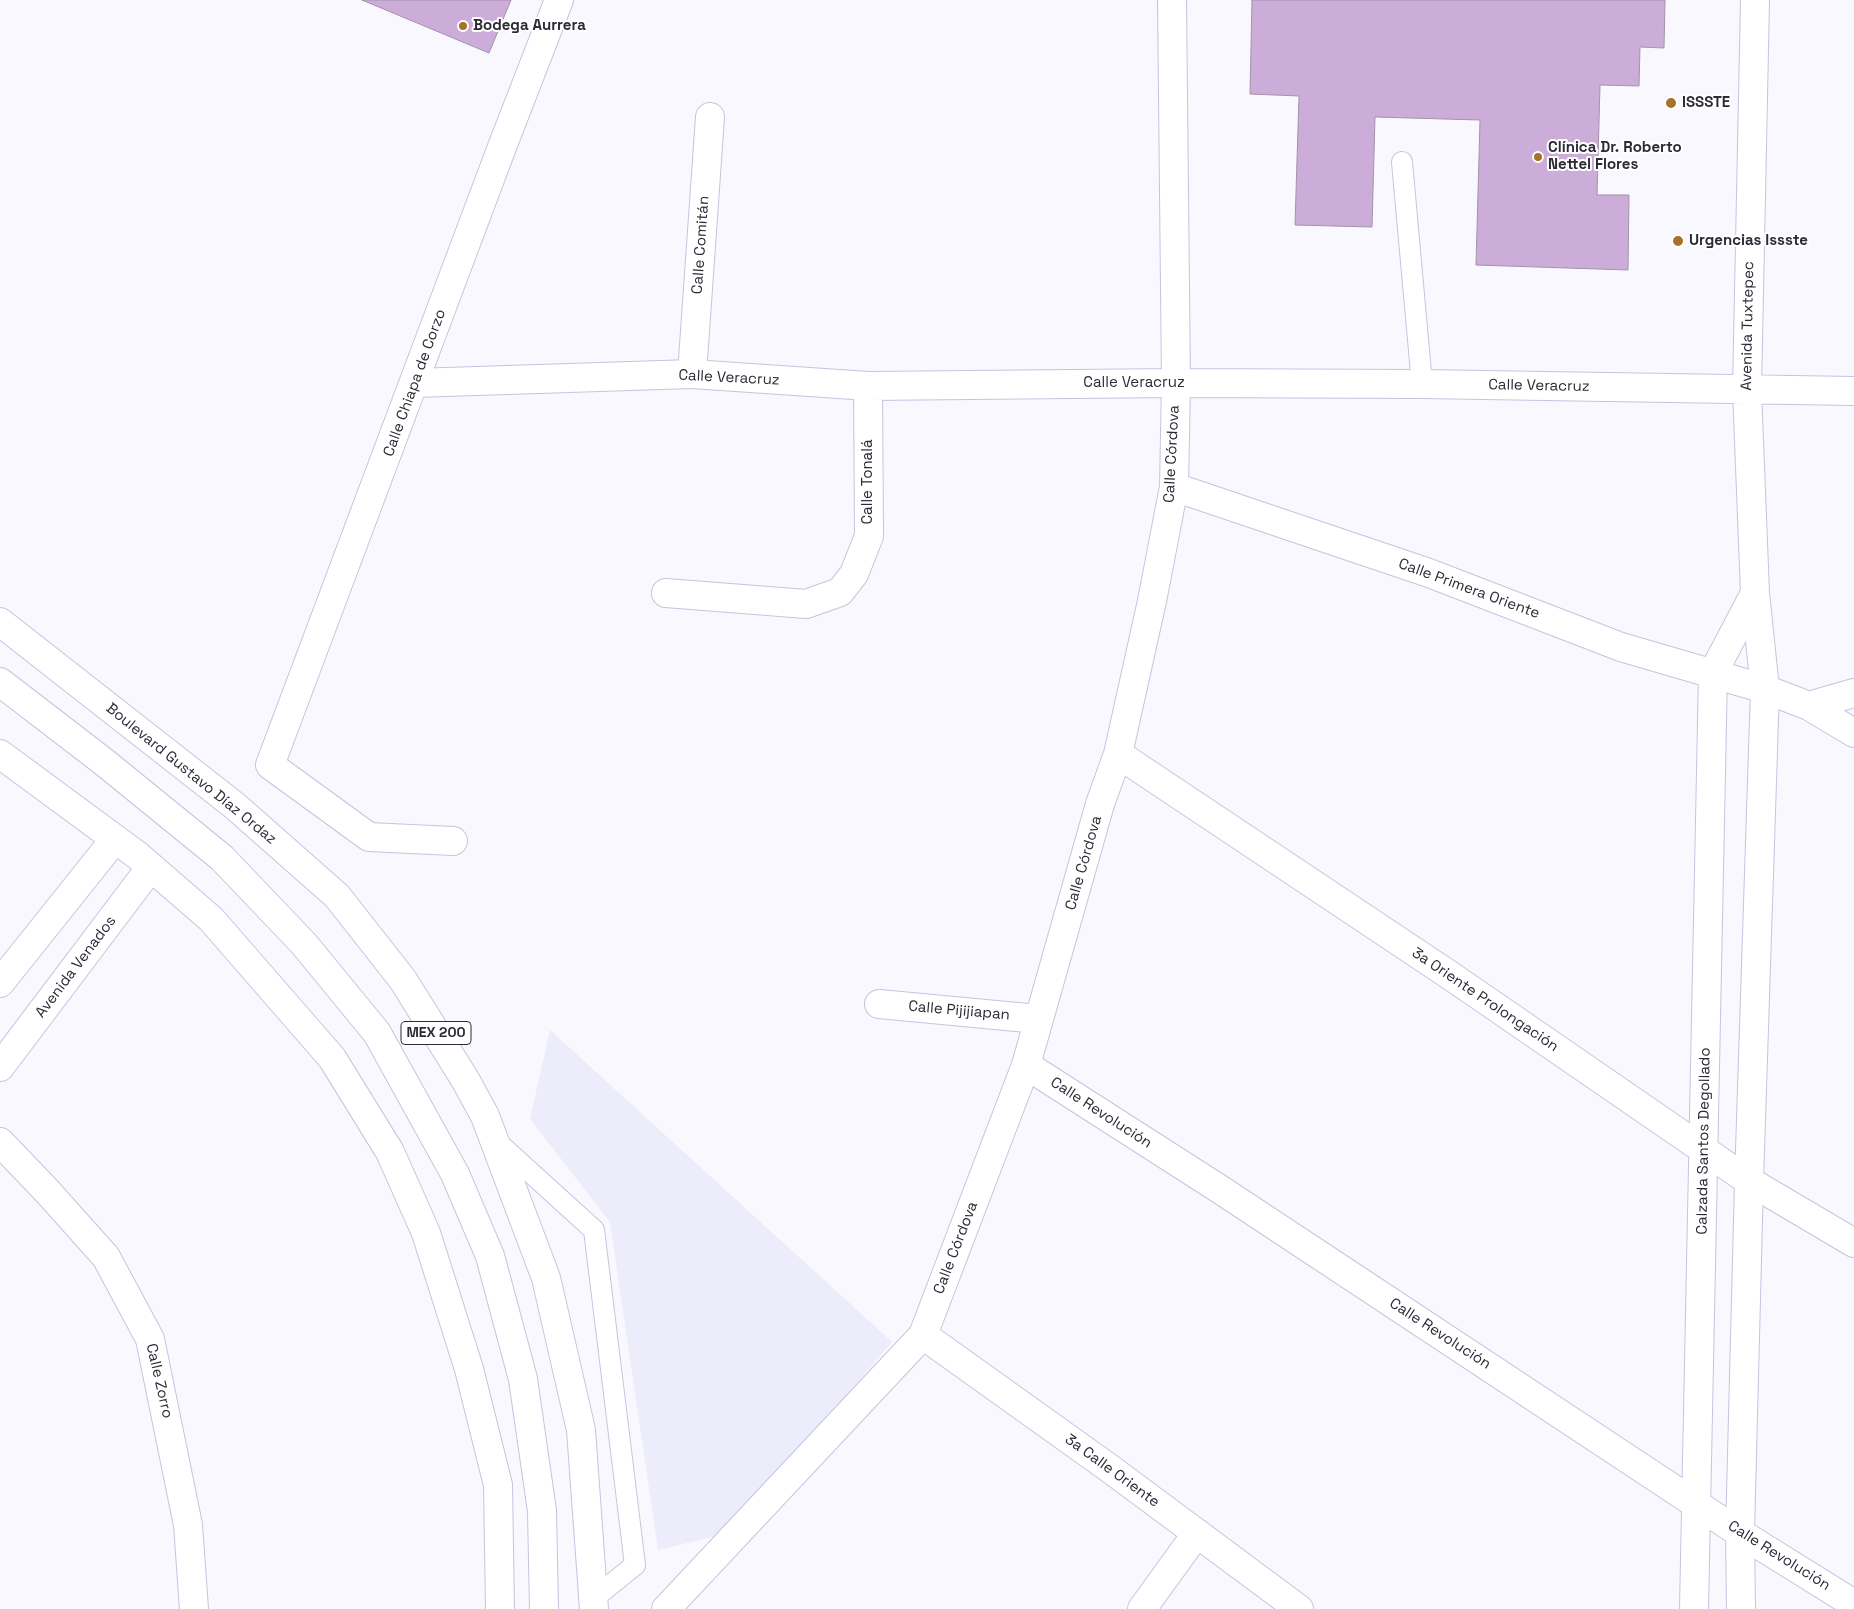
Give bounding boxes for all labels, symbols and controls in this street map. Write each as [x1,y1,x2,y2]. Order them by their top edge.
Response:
place label: Bodega Aurrera [473,17,586,35]
marker: Bodega Aurrera [457,20,469,32]
place label: ISSSTE [1682,94,1730,112]
marker: ISSSTE [1664,96,1678,110]
place label: Clínica Dr. Roberto Nettel Flores [1548,139,1682,174]
marker: Clínica Dr. Roberto Nettel Flores [1532,151,1544,163]
street label: Calle Comitán [689,195,713,295]
place label: Urgencias Issste [1689,232,1808,250]
marker: Urgencias Issste [1671,234,1685,248]
street label: Avenida Tuxtepec [1738,261,1758,391]
street label: Calle Chiapa de Corzo [380,307,450,459]
street label: Calle Veracruz [678,366,780,390]
street label: Calle Veracruz [1083,374,1185,392]
street label: Calle Veracruz [1488,376,1590,396]
street label: Calle Córdova [1160,405,1184,503]
street label: Calle Tonalá [859,439,877,525]
street label: Calle Primera Oriente [1396,555,1542,623]
street label: Boulevard Gustavo Díaz Ordaz [102,700,280,848]
street label: Calle Córdova [1062,814,1106,912]
street label: Avenida Venados [32,913,120,1021]
street label: 3a Oriente Prolongación [1408,944,1562,1056]
street label: Calle Pijijiapan [907,998,1011,1024]
road number: MEX 200 [401,1021,471,1044]
street label: Calzada Santos Degollado [1693,1047,1715,1235]
street label: Calle Revolución [1047,1073,1155,1153]
street label: Calle Córdova [930,1199,982,1297]
street label: Calle Revolución [1386,1294,1494,1374]
street label: Calle Zorro [142,1342,176,1420]
street label: 3a Calle Oriente [1061,1431,1163,1511]
street label: Calle Revolución [1724,1517,1834,1595]

